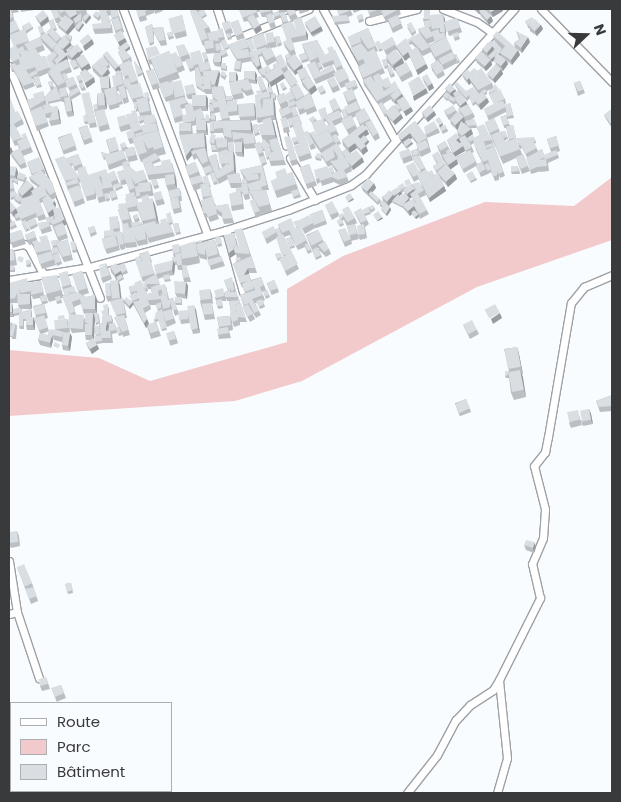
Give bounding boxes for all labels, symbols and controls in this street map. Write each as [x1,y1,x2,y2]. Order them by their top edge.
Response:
north arrow [561,10,611,60]
text: N [589,21,611,38]
legend [10,702,172,792]
text: Route [57,711,100,732]
text: Parc [57,736,91,757]
text: Bâtiment [57,761,125,782]

